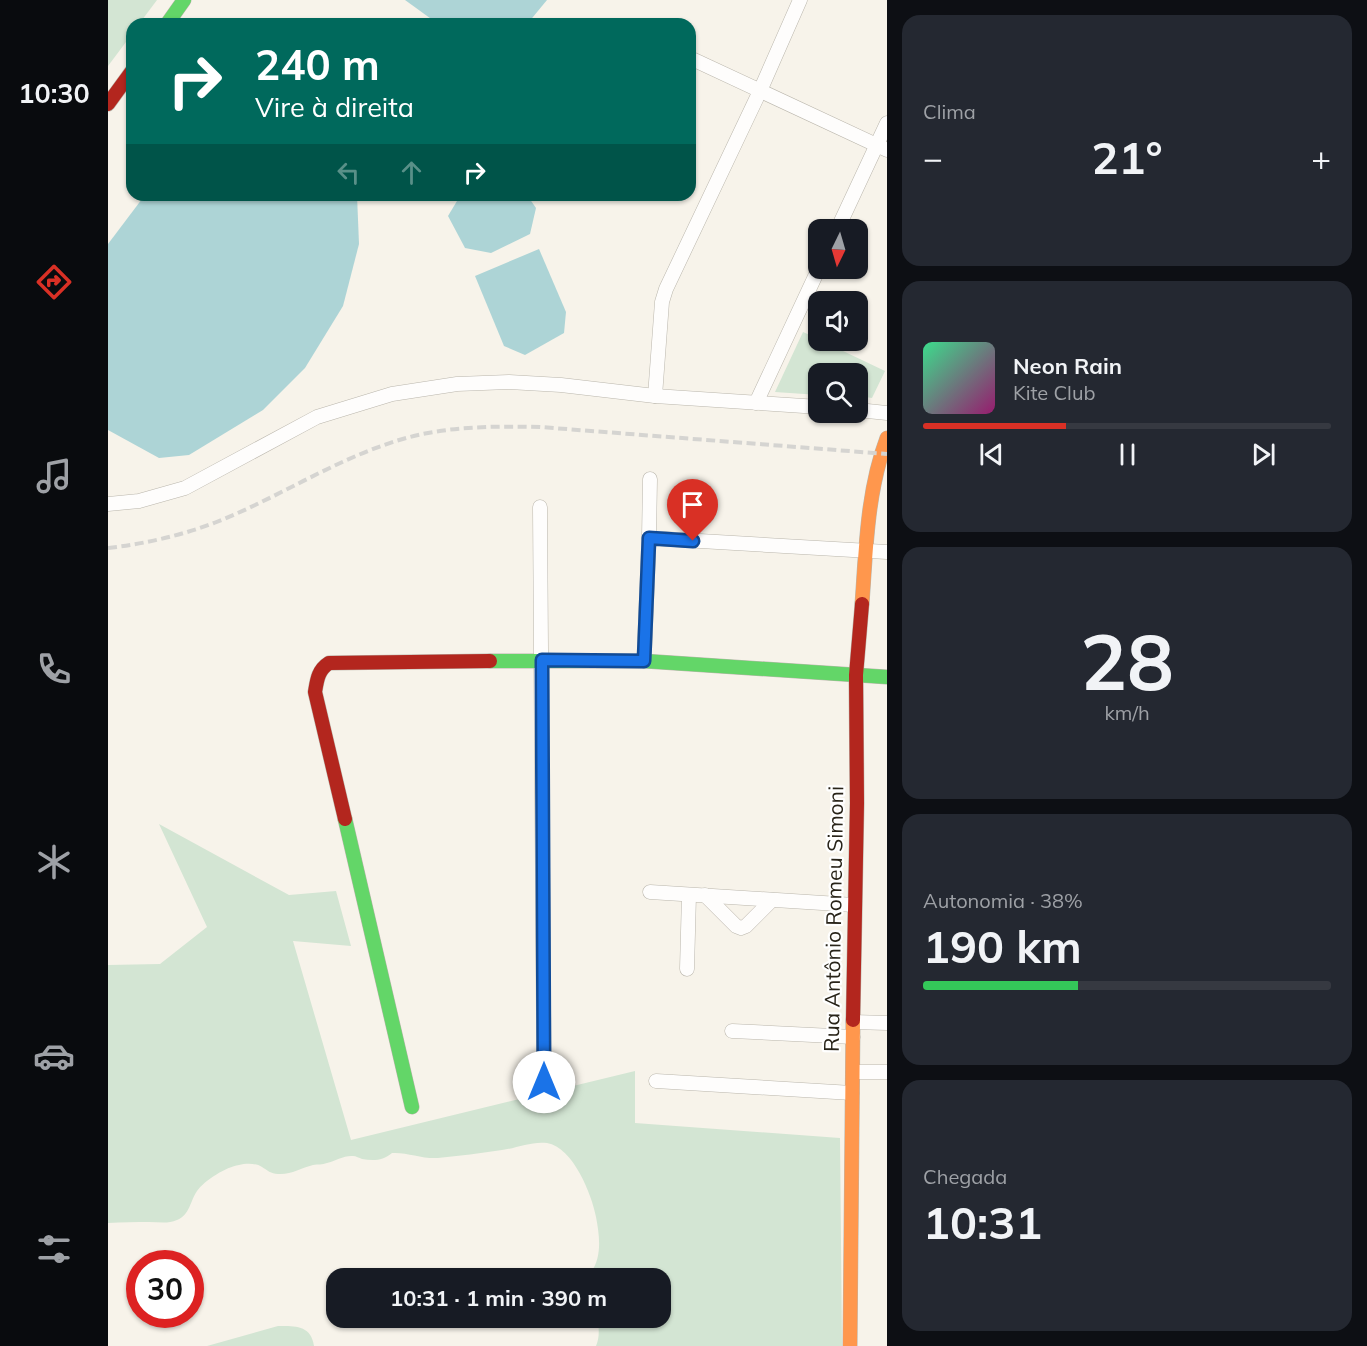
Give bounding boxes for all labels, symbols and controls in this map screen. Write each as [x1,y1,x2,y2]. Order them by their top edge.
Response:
text: 240 m [255,38,380,91]
icon: right [156,42,234,120]
text: 10:30 [18,76,90,110]
text: Vire à direita [255,90,414,124]
text: Clima [923,99,976,124]
text: 21° [1091,129,1163,185]
text: − [923,137,943,178]
text: + [1311,137,1331,178]
icon: left [332,156,365,189]
icon: ahead [395,156,428,189]
icon: right [458,156,491,189]
north arrow [808,219,868,279]
map controls [808,219,868,423]
icon: directions [33,261,75,303]
button: sound [808,291,868,351]
text: Neon Rain [1013,352,1122,380]
button: search [808,363,868,423]
text: Kite Club [1013,380,1095,405]
icon: previous [975,438,1008,471]
icon: pause [1111,438,1144,471]
icon: next [1247,438,1280,471]
icon: music [33,455,75,497]
pin [667,479,718,541]
icon: arrive [676,488,709,521]
text: 28 [1080,612,1174,710]
icon: phone [33,648,75,690]
text: km/h [1104,700,1150,725]
street label: Rua Antônio Romeu Simoni [818,786,848,1052]
icon: climate [33,841,75,883]
text: Autonomia · 38% [923,888,1083,913]
text: 190 km [923,918,1082,974]
icon: car [33,1035,75,1077]
position arrow [512,1050,576,1114]
text: Chegada [923,1164,1007,1189]
text: 10:31 [923,1194,1042,1250]
icon: filters [33,1228,75,1270]
speed limit sign: 30 [126,1250,204,1328]
text: 10:31 · 1 min · 390 m [390,1284,607,1312]

